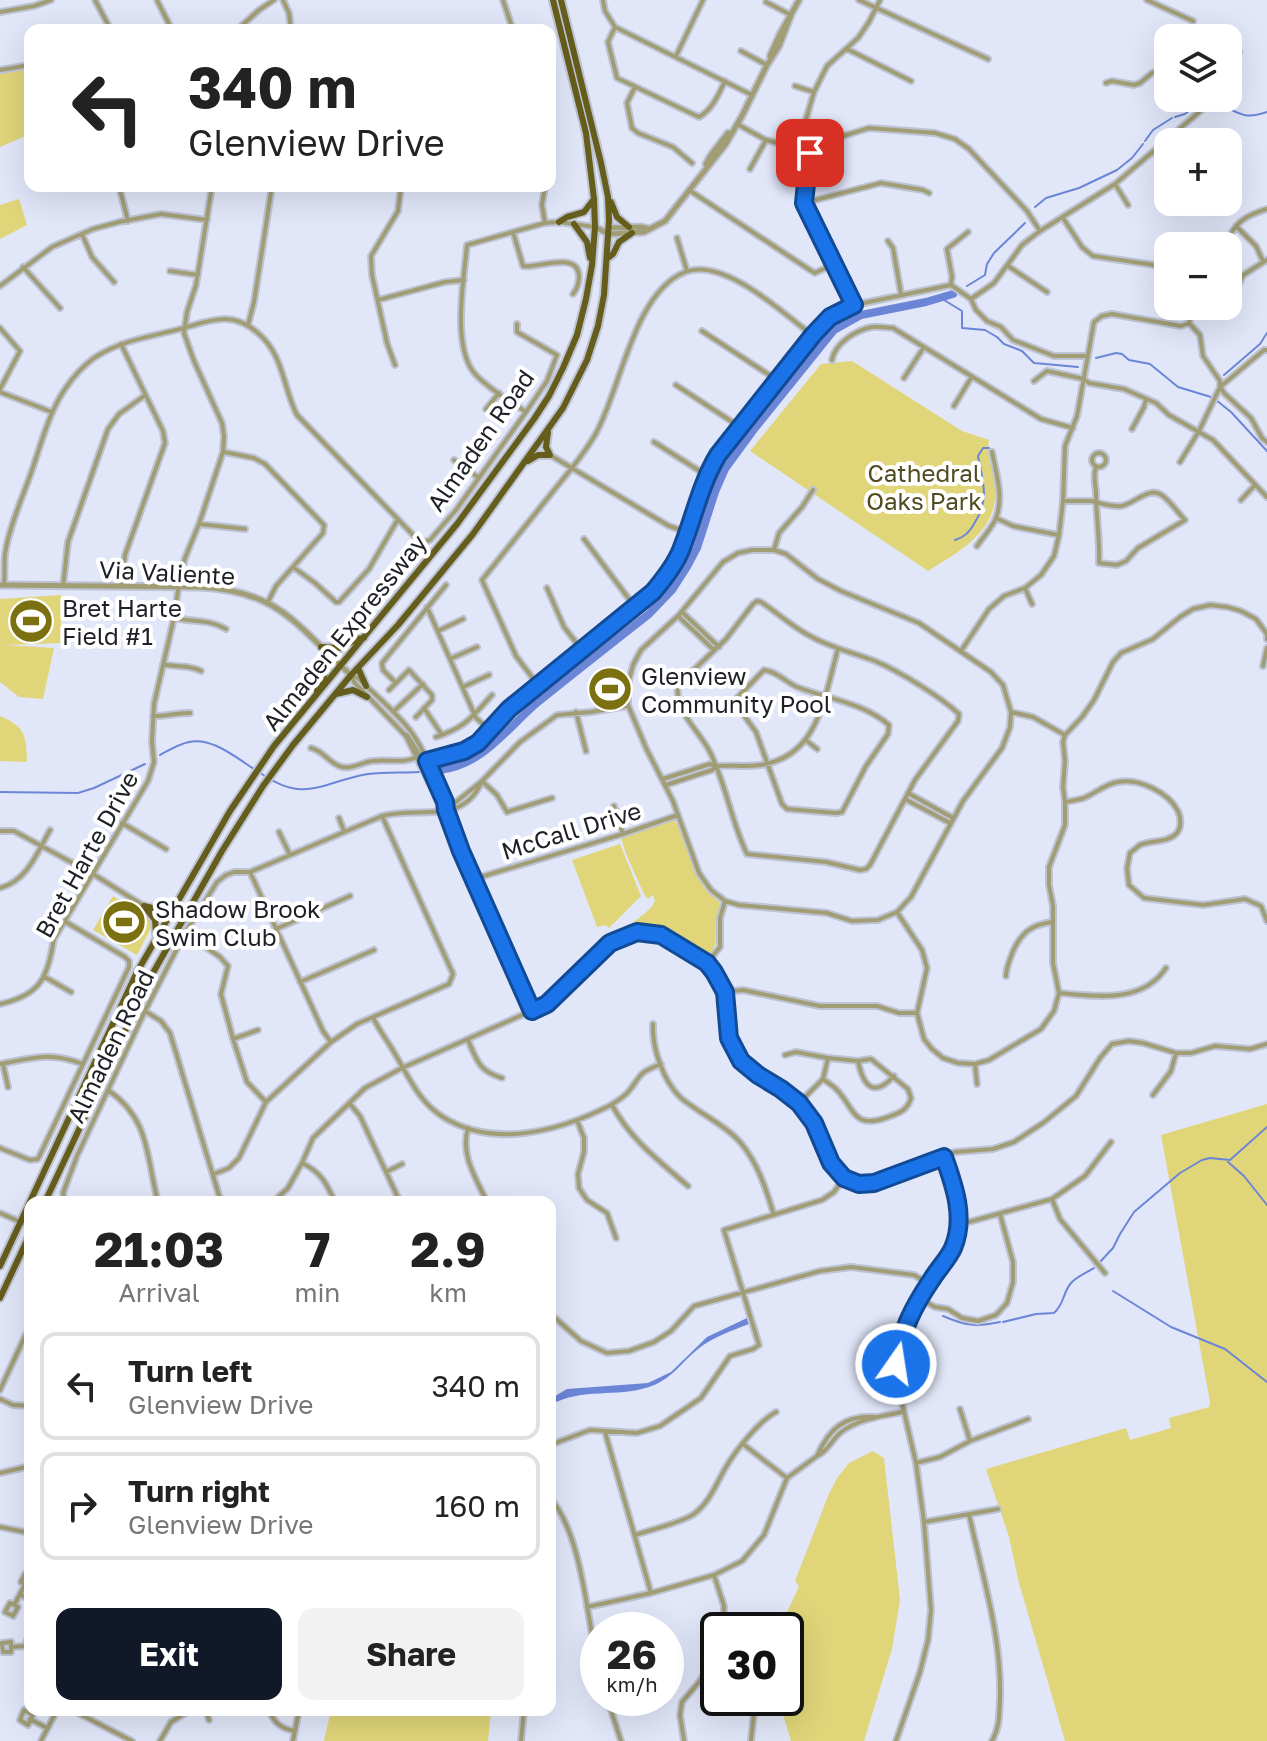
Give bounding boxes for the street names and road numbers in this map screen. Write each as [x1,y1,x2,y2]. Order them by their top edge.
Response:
street label: Almaden Road [420,364,540,516]
street label: Almaden Expressway [256,528,432,736]
street label: Via Valiente [98,554,236,590]
street label: Bret Harte Drive [28,766,144,942]
street label: McCall Drive [498,795,644,865]
street label: Almaden Road [61,965,159,1127]

